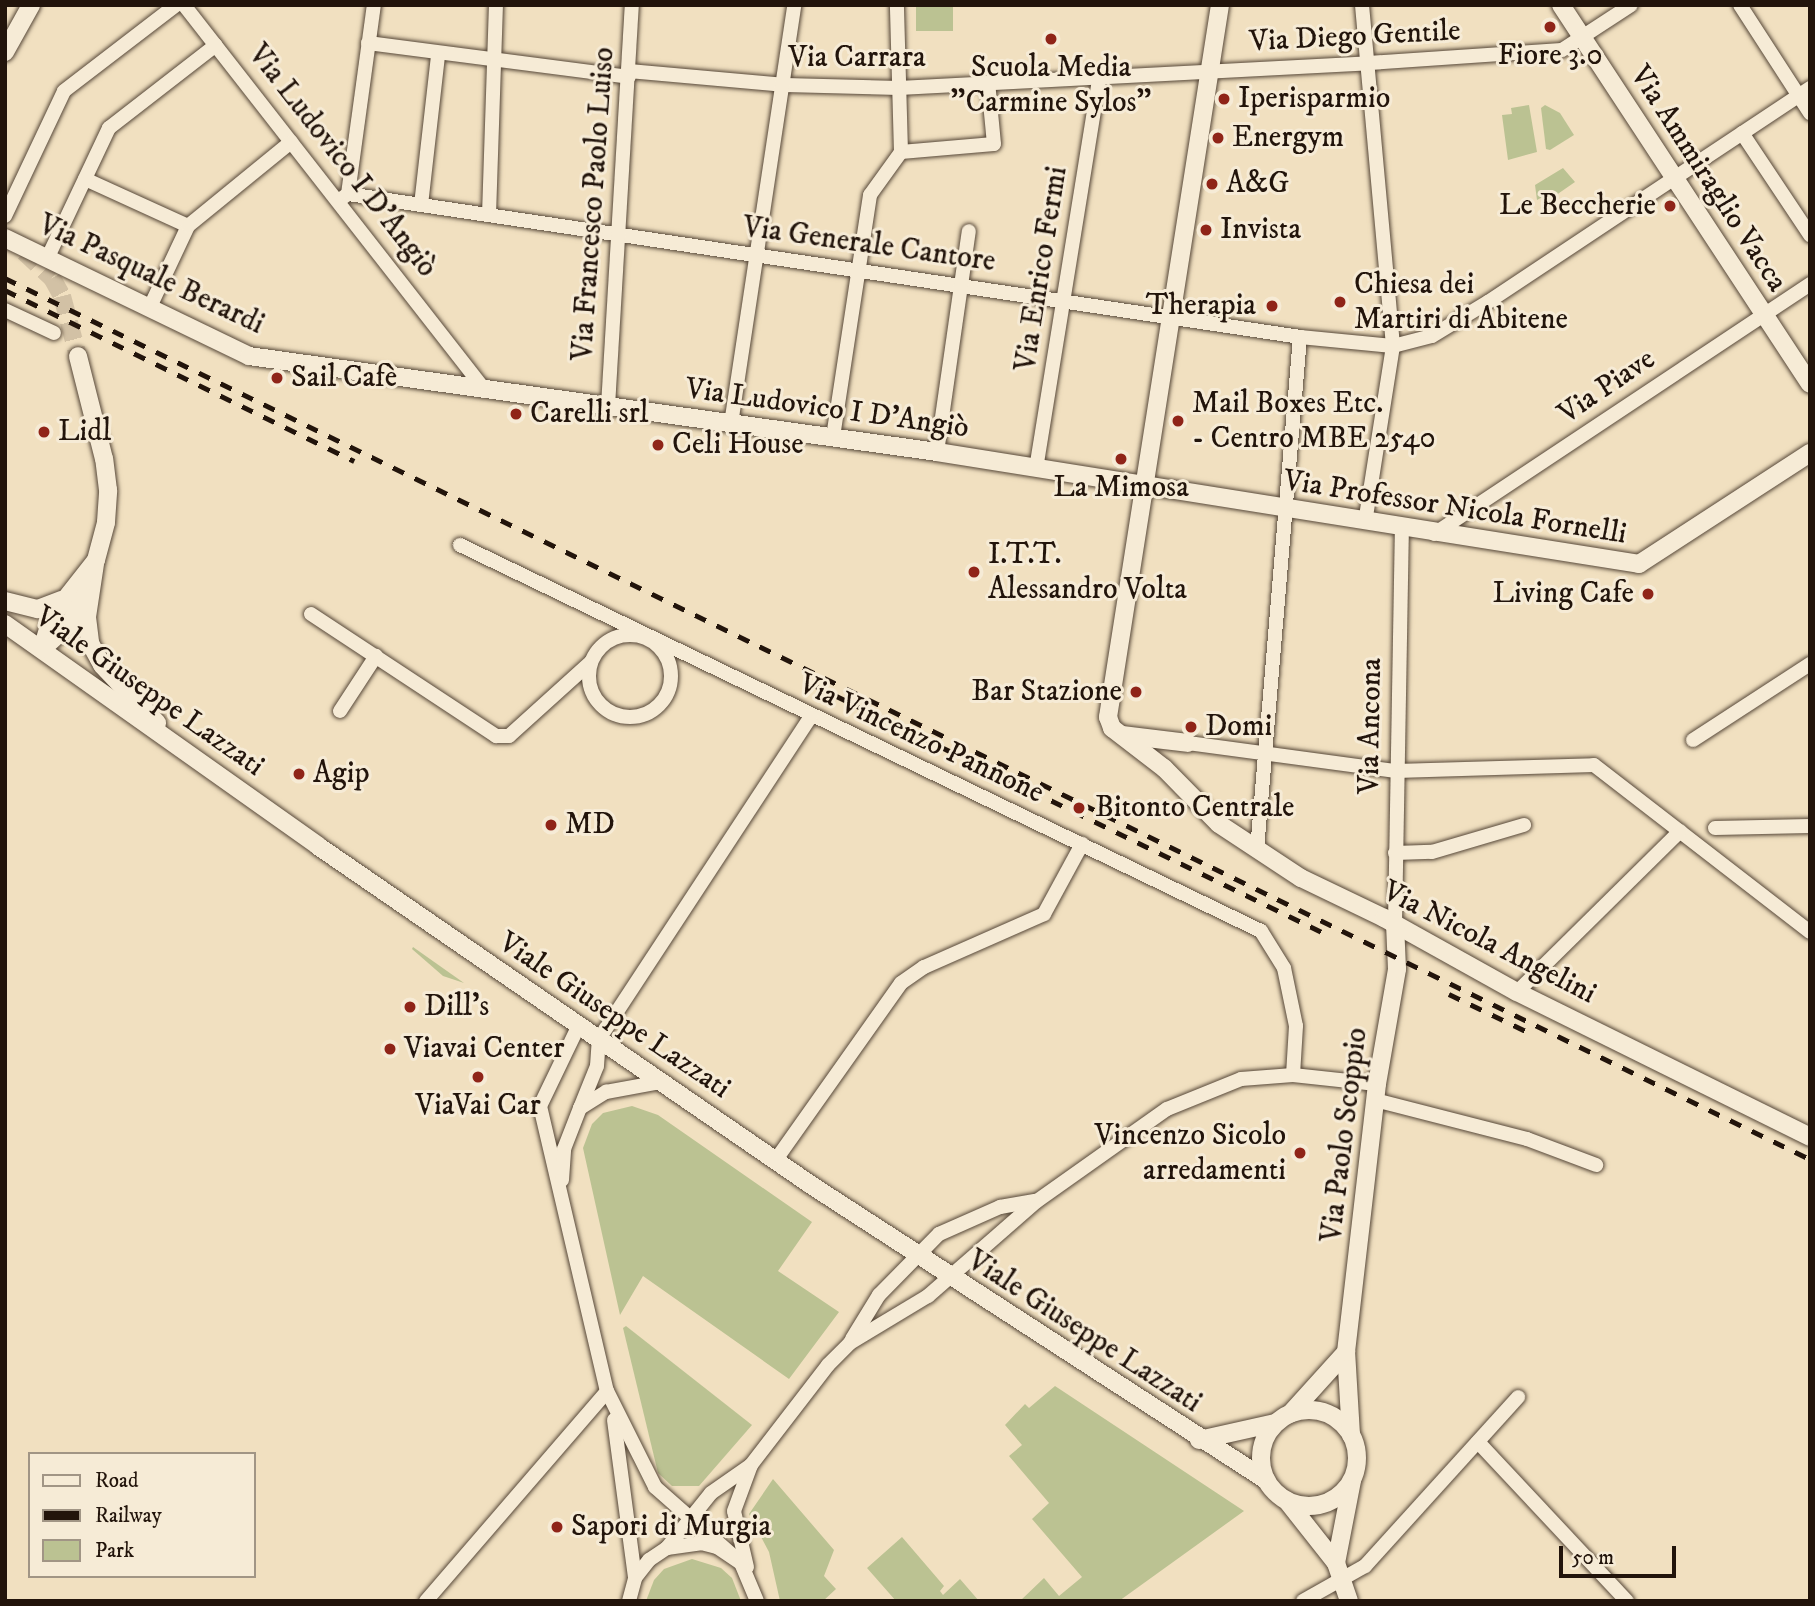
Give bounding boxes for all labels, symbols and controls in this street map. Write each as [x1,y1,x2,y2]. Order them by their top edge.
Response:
street label: Via Diego Gentile [1249,13,1461,61]
marker: Fiore 3.0 [1542,19,1558,35]
marker: Scuola Media "Carmine Sylos" [1043,31,1059,47]
street label: Via Ludovico I D'Angiò [240,37,444,285]
place label: Fiore 3.0 [1497,38,1603,74]
street label: Via Carrara [788,40,926,76]
street label: Via Francesco Paolo Luiso [565,46,623,362]
place label: Scuola Media "Carmine Sylos" [950,50,1152,120]
street label: Via Ammiraglio Vacca [1621,59,1795,299]
place label: Iperisparmio [1238,81,1390,117]
marker: Iperisparmio [1216,91,1232,107]
place label: Energym [1232,120,1344,156]
marker: Energym [1210,130,1226,146]
street label: Via Enrico Fermi [1008,164,1076,374]
place label: A&G [1226,166,1289,202]
marker: A&G [1204,176,1220,192]
place label: Le Beccherie [1499,188,1656,224]
marker: Le Beccherie [1662,198,1678,214]
street label: Via Pasquale Berardi [32,207,270,343]
street label: Via Generale Cantore [740,209,998,281]
place label: Invista [1220,212,1301,248]
marker: Invista [1198,222,1214,238]
place label: Chiesa dei Martiri di Abitene [1354,267,1568,338]
place label: Therapia [1146,288,1256,324]
marker: Chiesa dei Martiri di Abitene [1332,294,1348,310]
marker: Therapia [1262,296,1282,316]
street label: Via Piave [1552,342,1662,432]
place label: Sail Cafè [291,360,397,396]
marker: Sail Cafè [269,370,285,386]
street label: Via Ludovico I D'Angiò [683,371,971,447]
place label: Mail Boxes Etc. - Centro MBE 2540 [1192,386,1436,456]
place label: Carelli srl [530,396,648,432]
marker: Carelli srl [508,406,524,422]
marker: Mail Boxes Etc. - Centro MBE 2540 [1170,413,1186,429]
place label: Lidl [58,414,111,450]
marker: Lidl [36,424,52,440]
place label: Celi House [672,427,804,463]
marker: Celi House [650,437,666,453]
marker: La Mimosa [1113,451,1129,467]
street label: Via Professor Nicola Fornelli [1281,463,1629,553]
place label: La Mimosa [1053,470,1189,506]
place label: I.T.T. Alessandro Volta [988,537,1187,608]
marker: I.T.T. Alessandro Volta [966,564,982,580]
place label: Living Cafe [1492,576,1634,612]
marker: Living Cafe [1640,586,1656,602]
street label: Viale Giuseppe Lazzati [27,599,271,785]
street label: Via Ancona [1352,658,1390,794]
street label: Via Vincenzo Pannone [793,666,1049,812]
place label: Bar Stazione [971,674,1122,710]
marker: Bar Stazione [1128,684,1144,700]
place label: Domi [1205,709,1272,745]
marker: Domi [1183,719,1199,735]
place label: Agip [313,756,369,792]
marker: Agip [291,766,307,782]
place label: Bitonto Centrale [1095,790,1295,826]
marker: Bitonto Centrale [1069,798,1089,818]
place label: MD [565,807,615,843]
marker: MD [543,817,559,833]
street label: Via Nicola Angelini [1376,874,1602,1012]
street label: Viale Giuseppe Lazzati [491,925,737,1107]
place label: Dill's [424,989,489,1025]
marker: Dill's [402,999,418,1015]
street label: Via Paolo Scoppio [1314,1026,1376,1244]
place label: Viavai Center [404,1031,564,1067]
marker: Viavai Center [382,1041,398,1057]
marker: ViaVai Car [470,1069,486,1085]
place label: ViaVai Car [415,1088,541,1124]
place label: Vincenzo Sicolo arredamenti [1095,1118,1286,1188]
marker: Vincenzo Sicolo arredamenti [1292,1145,1308,1161]
street label: Viale Giuseppe Lazzati [960,1243,1208,1421]
legend [28,1452,256,1578]
text: Road [95,1468,139,1494]
text: Railway [95,1503,162,1529]
place label: Sapori di Murgia [571,1509,771,1545]
marker: Sapori di Murgia [549,1519,565,1535]
scale bar [1563,1532,1680,1576]
text: Park [95,1538,134,1564]
text: 50 m [1572,1545,1614,1571]

